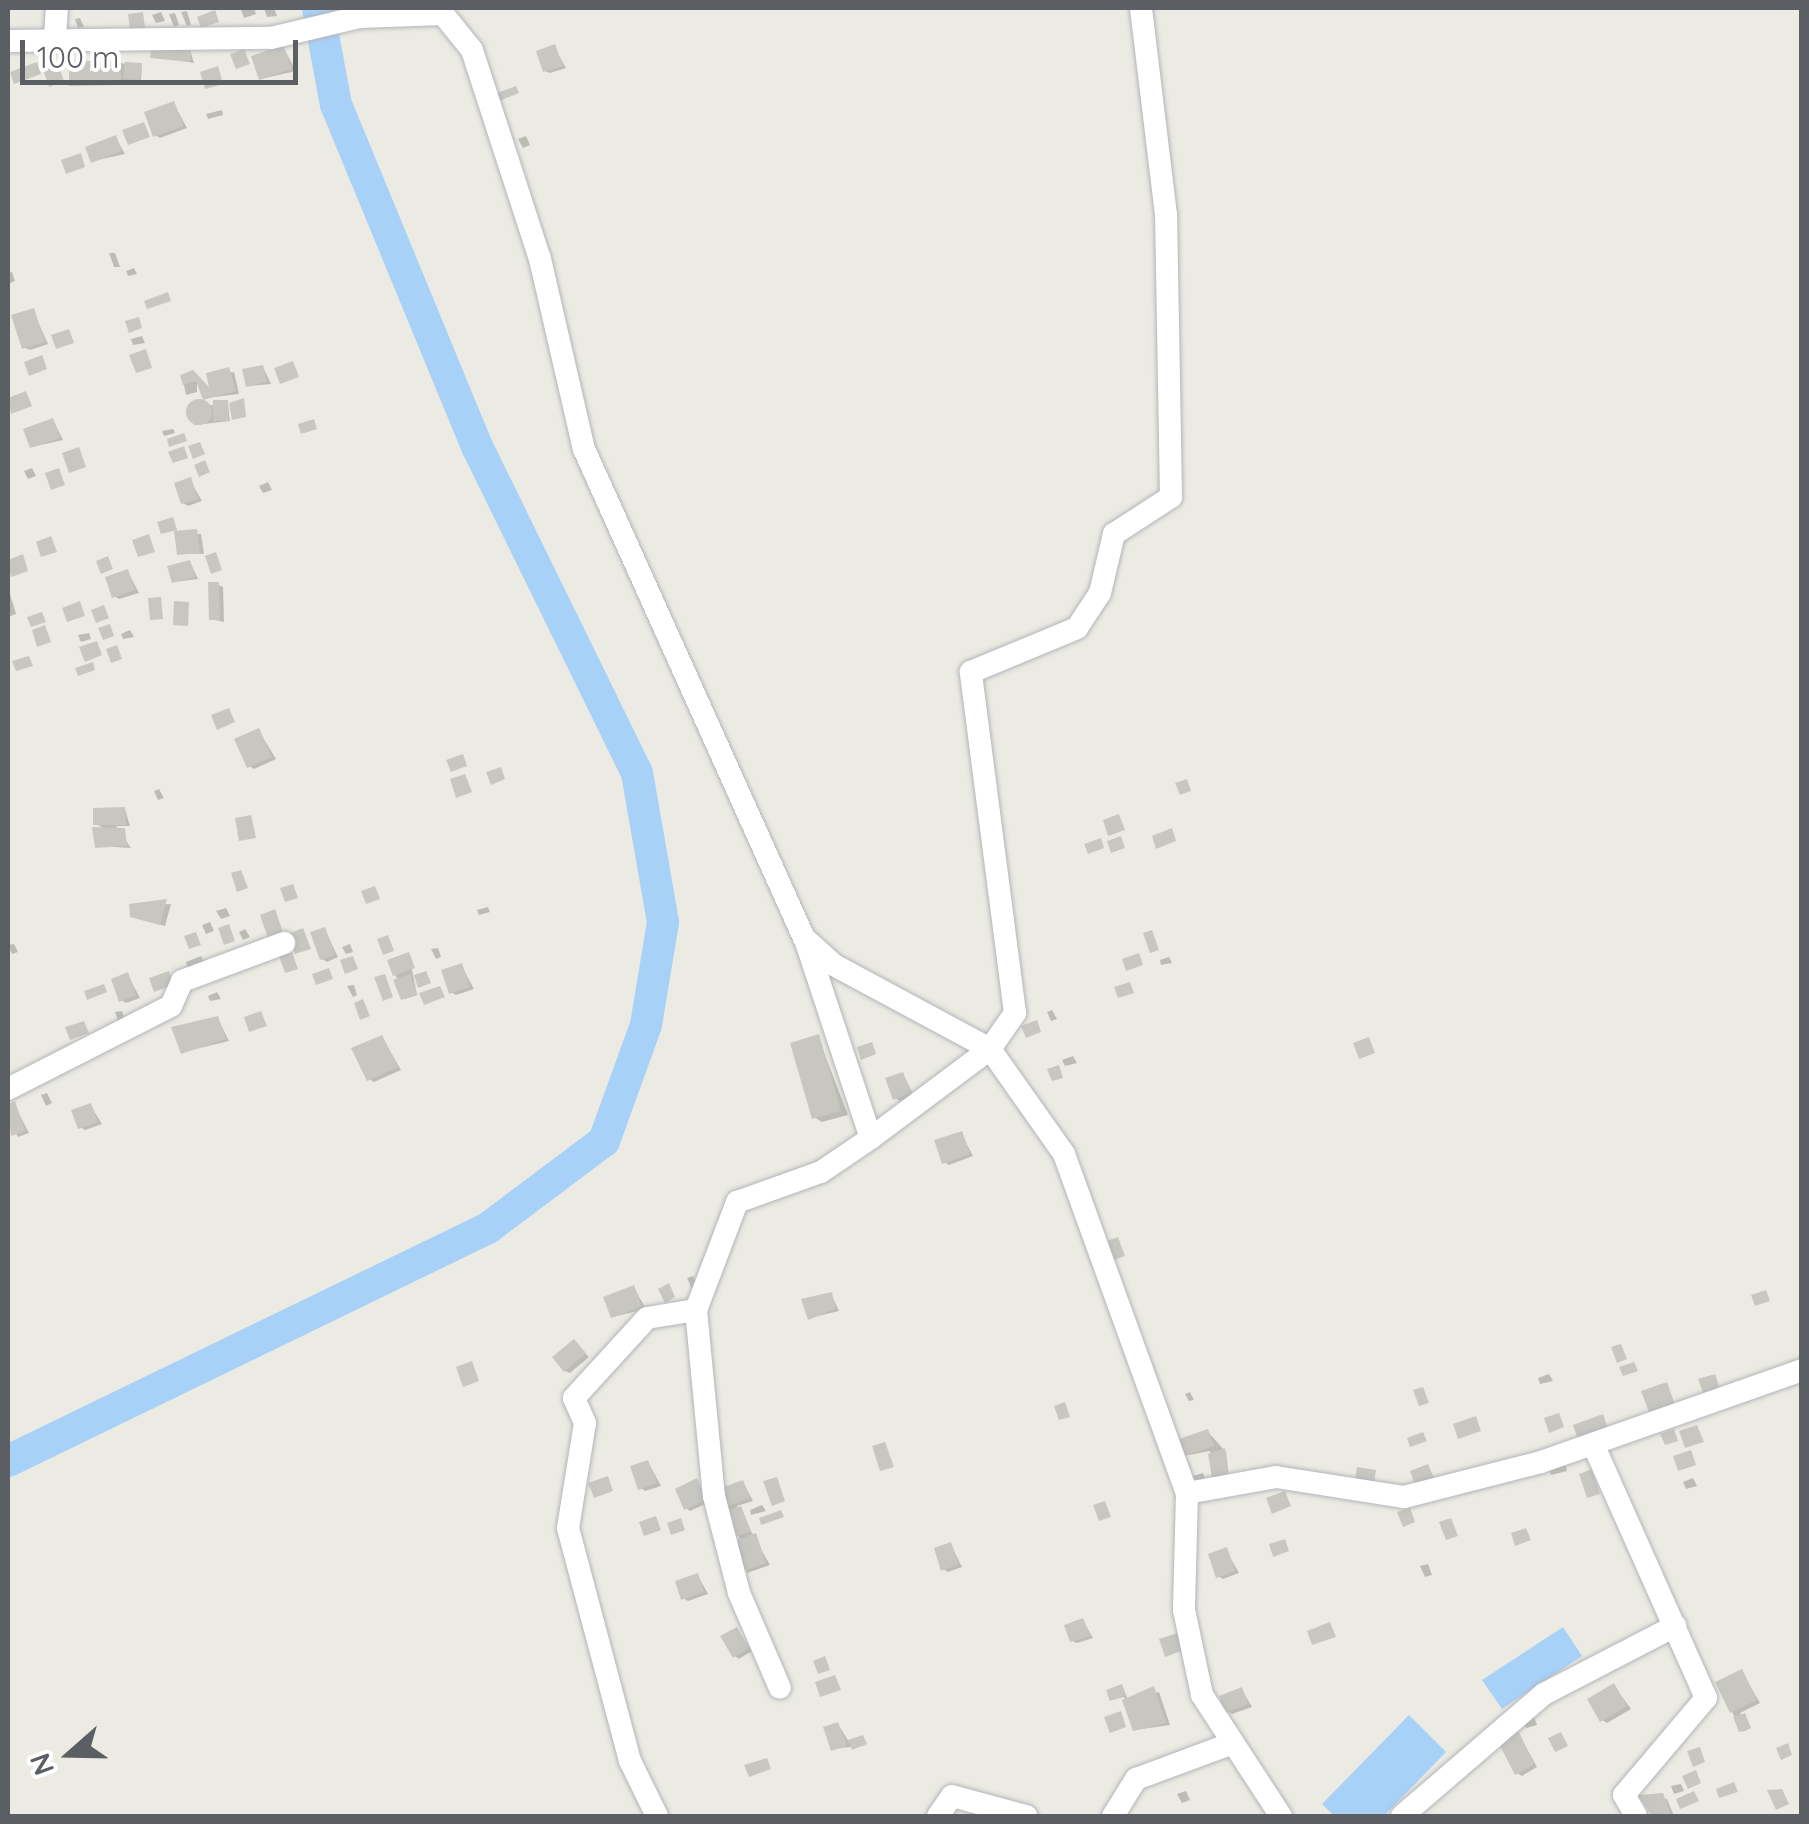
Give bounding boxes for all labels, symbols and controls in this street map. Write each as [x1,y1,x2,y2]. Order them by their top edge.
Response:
scale bar [25,20,302,82]
text: 100 m [37,38,119,76]
north arrow [20,1704,120,1804]
text: N [21,1749,61,1780]

